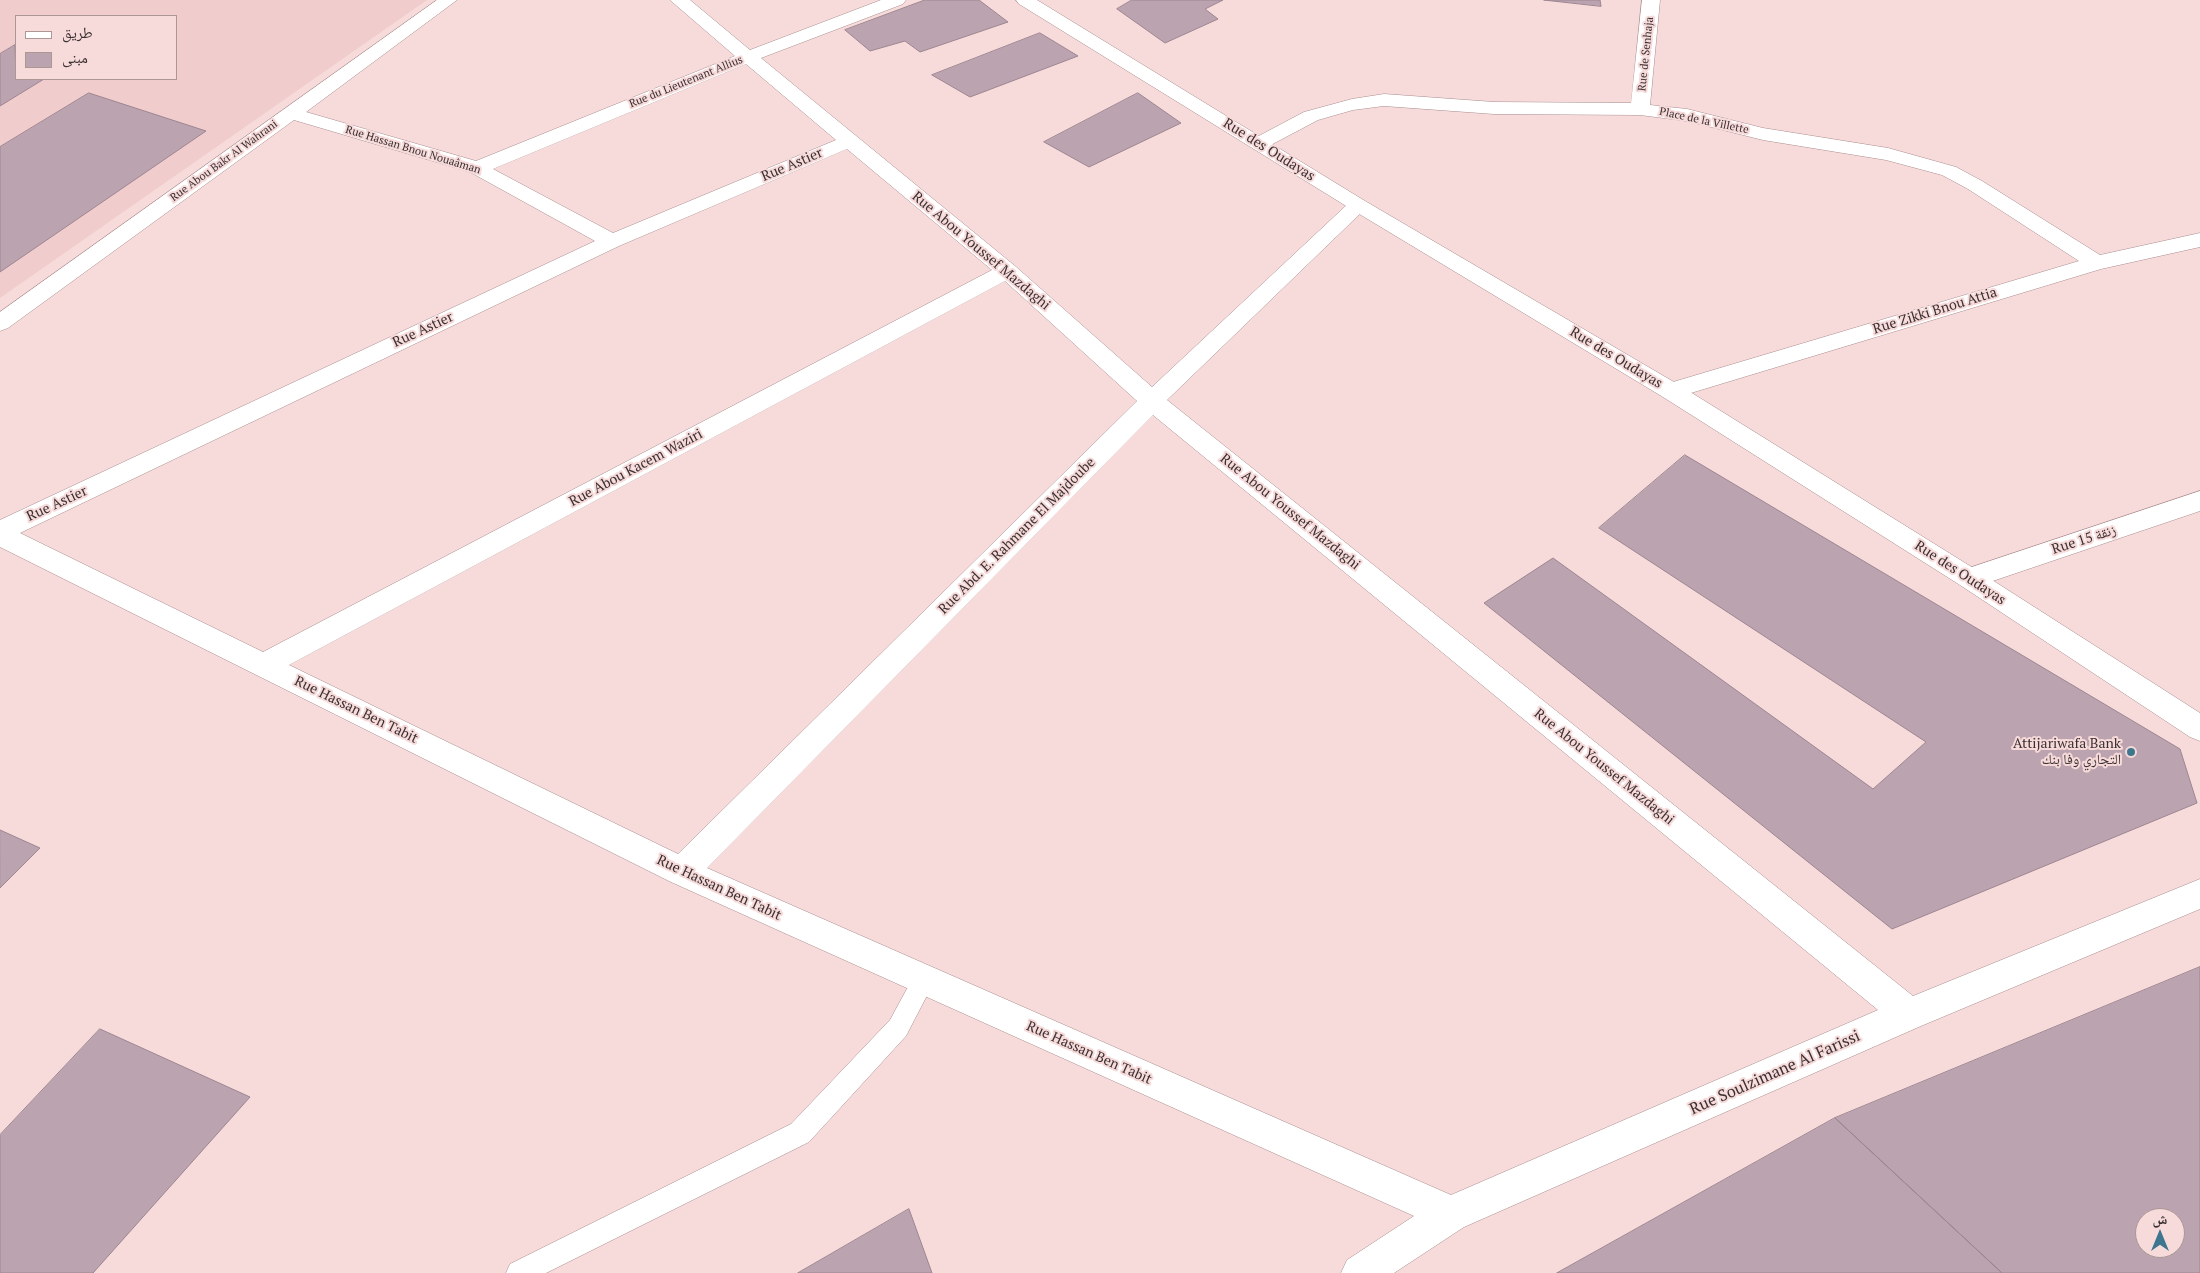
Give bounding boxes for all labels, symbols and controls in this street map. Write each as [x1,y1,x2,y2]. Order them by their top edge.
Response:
legend [15,15,178,80]
street label: Rue de Senhaja [1636,16,1656,92]
text: طريق [62,22,93,42]
text: مبنى [62,47,88,67]
street label: Rue du Lieutenant Allius [627,53,745,111]
street label: Place de la Villette [1658,105,1750,137]
street label: Rue des Oudayas [1220,115,1318,185]
street label: Rue Abou Bakr Al Wahrani [168,118,280,204]
street label: Rue Hassan Bnou Nouaâman [344,123,482,177]
street label: Rue Astier [759,145,825,185]
street label: Rue Abou Youssef Mazdaghi [908,188,1054,314]
street label: Rue Zikki Bnou Attia [1871,284,1999,338]
street label: Rue Astier [390,309,456,351]
street label: Rue des Oudayas [1567,324,1665,392]
street label: Rue Abou Kacem Waziri [566,426,706,510]
street label: Rue Abou Youssef Mazdaghi [1217,450,1363,574]
street label: Rue Abd. E. Rahmane El Majdoube [935,454,1099,618]
street label: Rue Astier [24,483,90,525]
street label: Rue 15 زنقة [2050,522,2118,558]
street label: Rue des Oudayas [1911,537,2009,609]
street label: Rue Hassan Ben Tabit [292,673,420,747]
street label: Rue Abou Youssef Mazdaghi [1531,705,1677,829]
place label: Attijariwafa Bank التجاري وفا بنك [2013,736,2121,769]
marker: Attijariwafa Bank التجاري وفا بنك [2125,746,2137,758]
street label: Rue Hassan Ben Tabit [654,852,784,924]
street label: Rue Hassan Ben Tabit [1024,1018,1154,1088]
street label: Rue Soulzimane Al Farissi [1687,1027,1863,1119]
north arrow [2135,1208,2185,1258]
text: ش [2153,1209,2167,1228]

